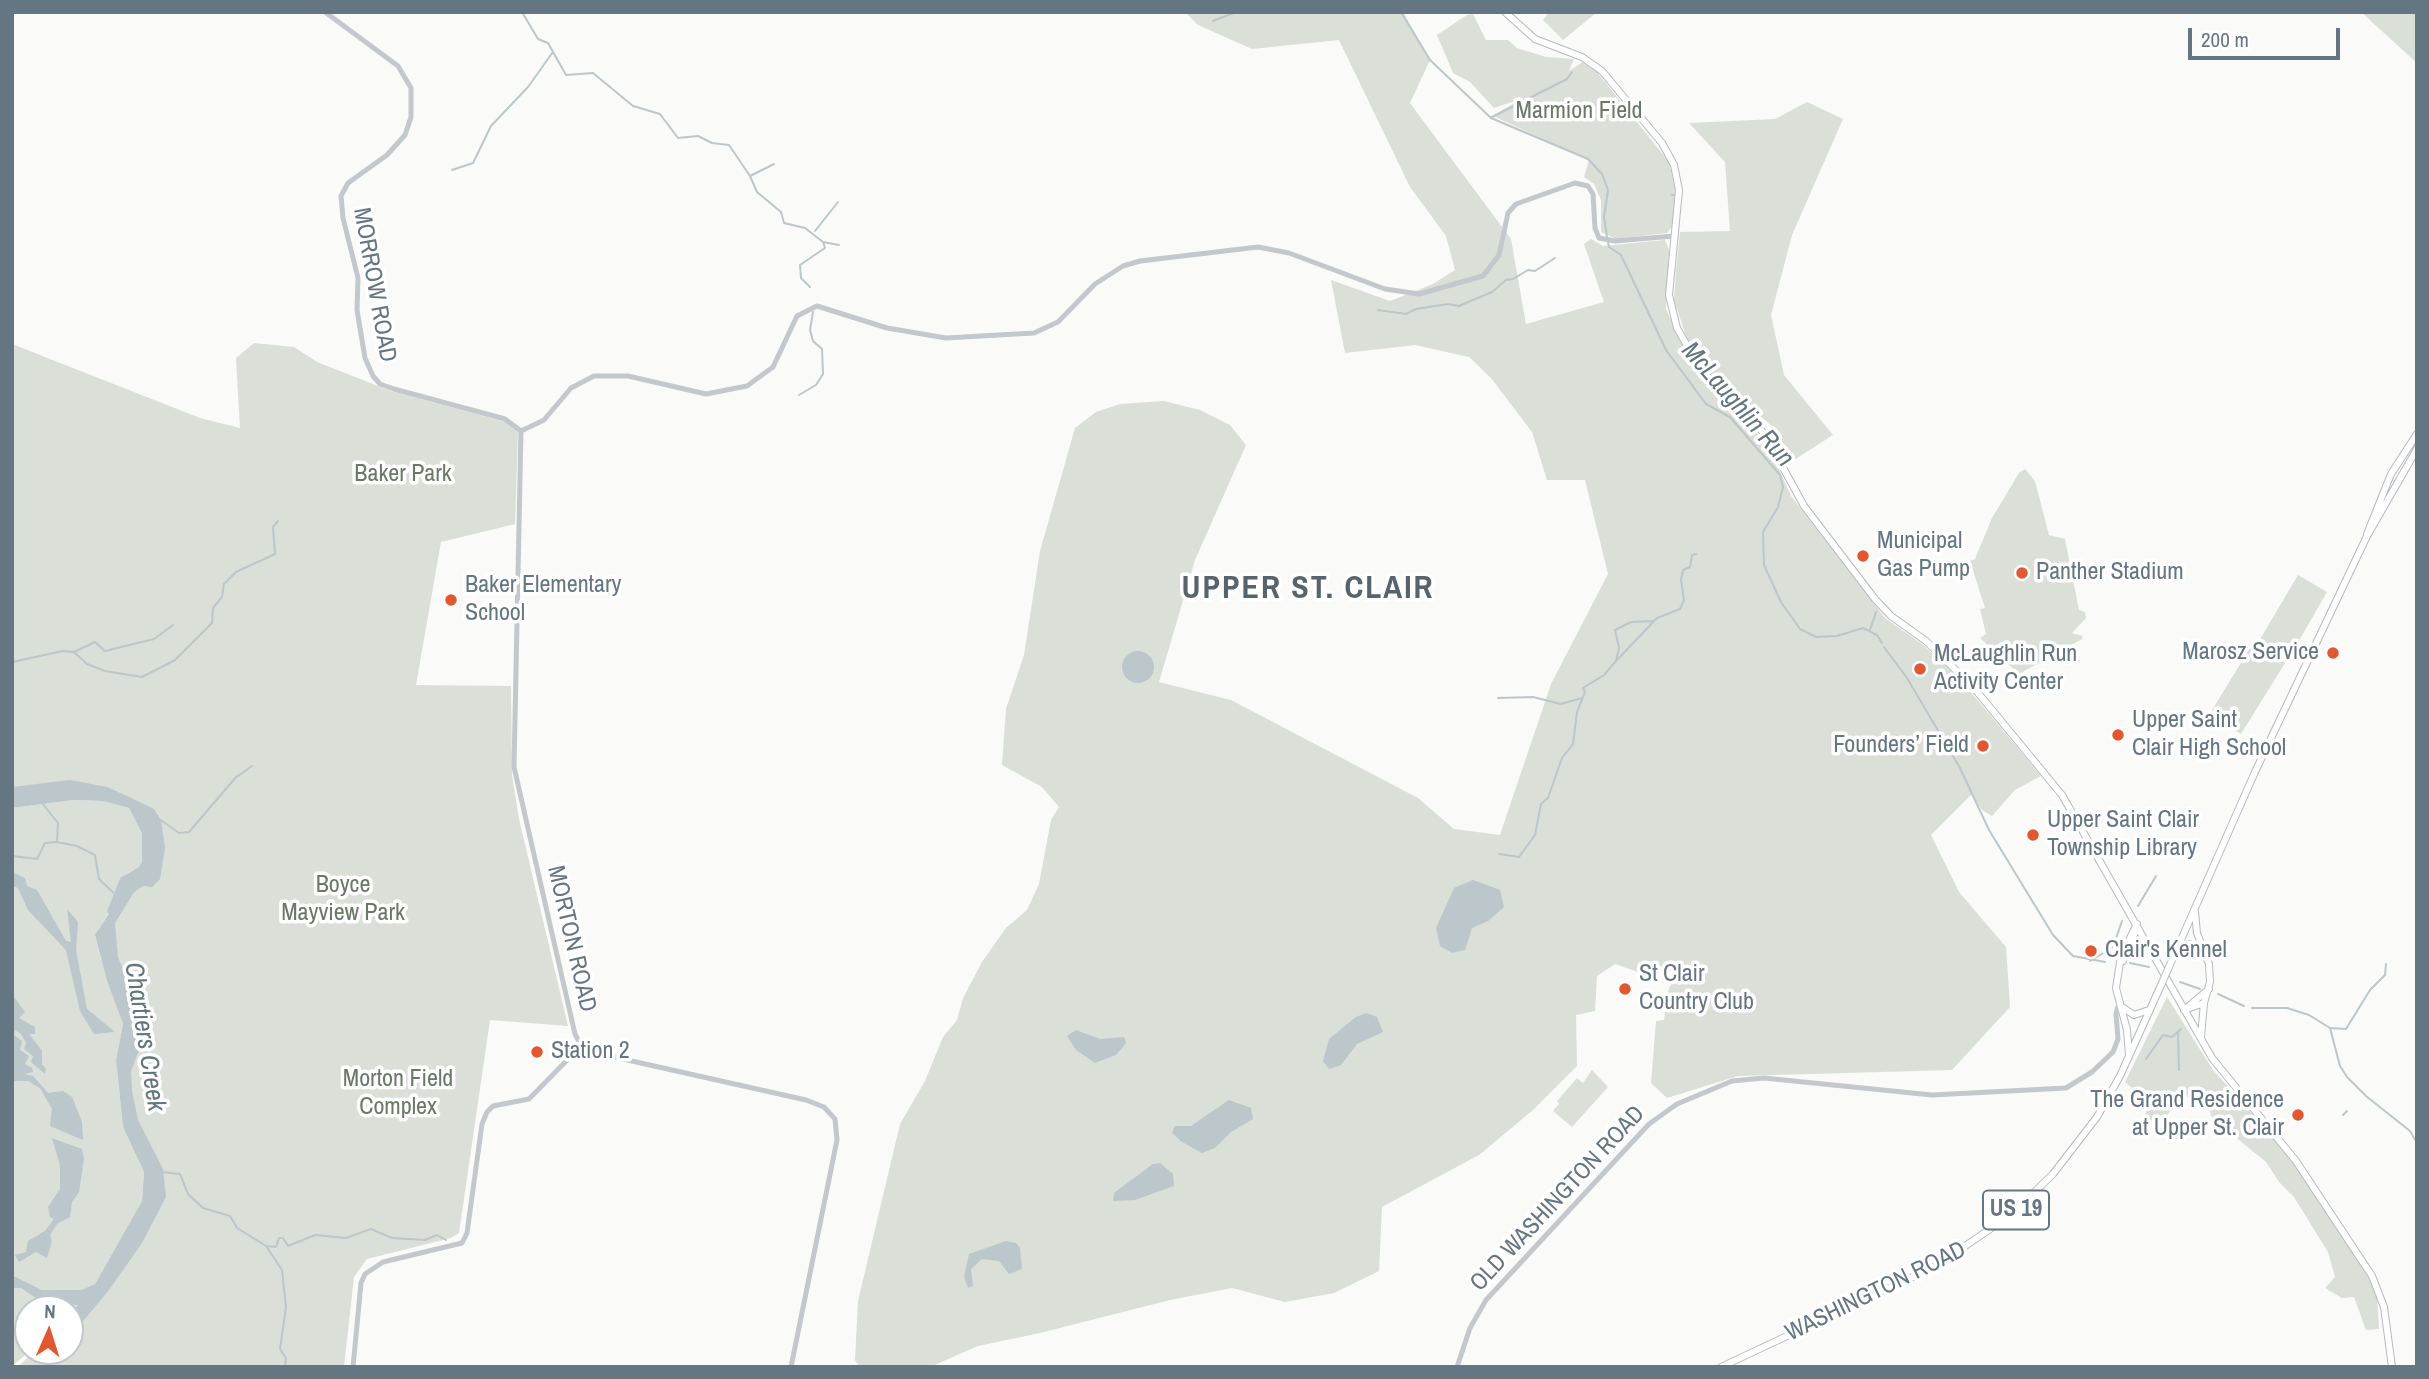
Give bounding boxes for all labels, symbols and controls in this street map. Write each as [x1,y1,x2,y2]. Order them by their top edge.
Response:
scale bar [2191,14,2343,58]
text: 200 m [2201,25,2249,54]
park label: Marmion Field [1516,98,1642,126]
street label: MORROW ROAD [346,206,402,364]
water label: McLaughlin Run [1674,336,1800,474]
park label: Baker Park [354,461,452,489]
place label: Municipal Gas Pump [1877,528,1970,584]
marker: Municipal Gas Pump [1855,548,1871,564]
place label: Panther Stadium [2036,559,2184,587]
marker: Panther Stadium [2014,565,2030,581]
district label: UPPER ST. CLAIR [1183,570,1433,608]
place label: Baker Elementary School [465,572,621,628]
marker: Baker Elementary School [443,592,459,608]
place label: Marosz Service [2182,639,2319,667]
place label: McLaughlin Run Activity Center [1934,641,2077,697]
marker: Marosz Service [2325,645,2341,661]
marker: McLaughlin Run Activity Center [1912,661,1928,677]
place label: Upper Saint Clair High School [2132,707,2286,763]
marker: Upper Saint Clair High School [2110,727,2126,743]
place label: Founders’ Field [1833,732,1969,760]
marker: Founders’ Field [1975,738,1991,754]
place label: Upper Saint Clair Township Library [2047,807,2199,863]
marker: Upper Saint Clair Township Library [2025,827,2041,843]
street label: MORTON ROAD [540,863,602,1015]
park label: Boyce Mayview Park [281,872,405,928]
place label: Clair's Kennel [2105,937,2227,965]
marker: Clair's Kennel [2083,943,2099,959]
water label: Chartiers Creek [117,960,171,1114]
place label: St Clair Country Club [1639,961,1754,1017]
marker: St Clair Country Club [1617,981,1633,997]
place label: Station 2 [551,1038,630,1066]
marker: Station 2 [529,1044,545,1060]
park label: Morton Field Complex [343,1066,453,1122]
place label: The Grand Residence at Upper St. Clair [2090,1087,2284,1143]
street label: OLD WASHINGTON ROAD [1465,1100,1651,1298]
marker: The Grand Residence at Upper St. Clair [2290,1107,2306,1123]
road number: US 19 [1983,1190,2049,1230]
street label: WASHINGTON ROAD [1781,1236,1971,1348]
north arrow [14,1295,84,1365]
text: N [44,1298,56,1324]

